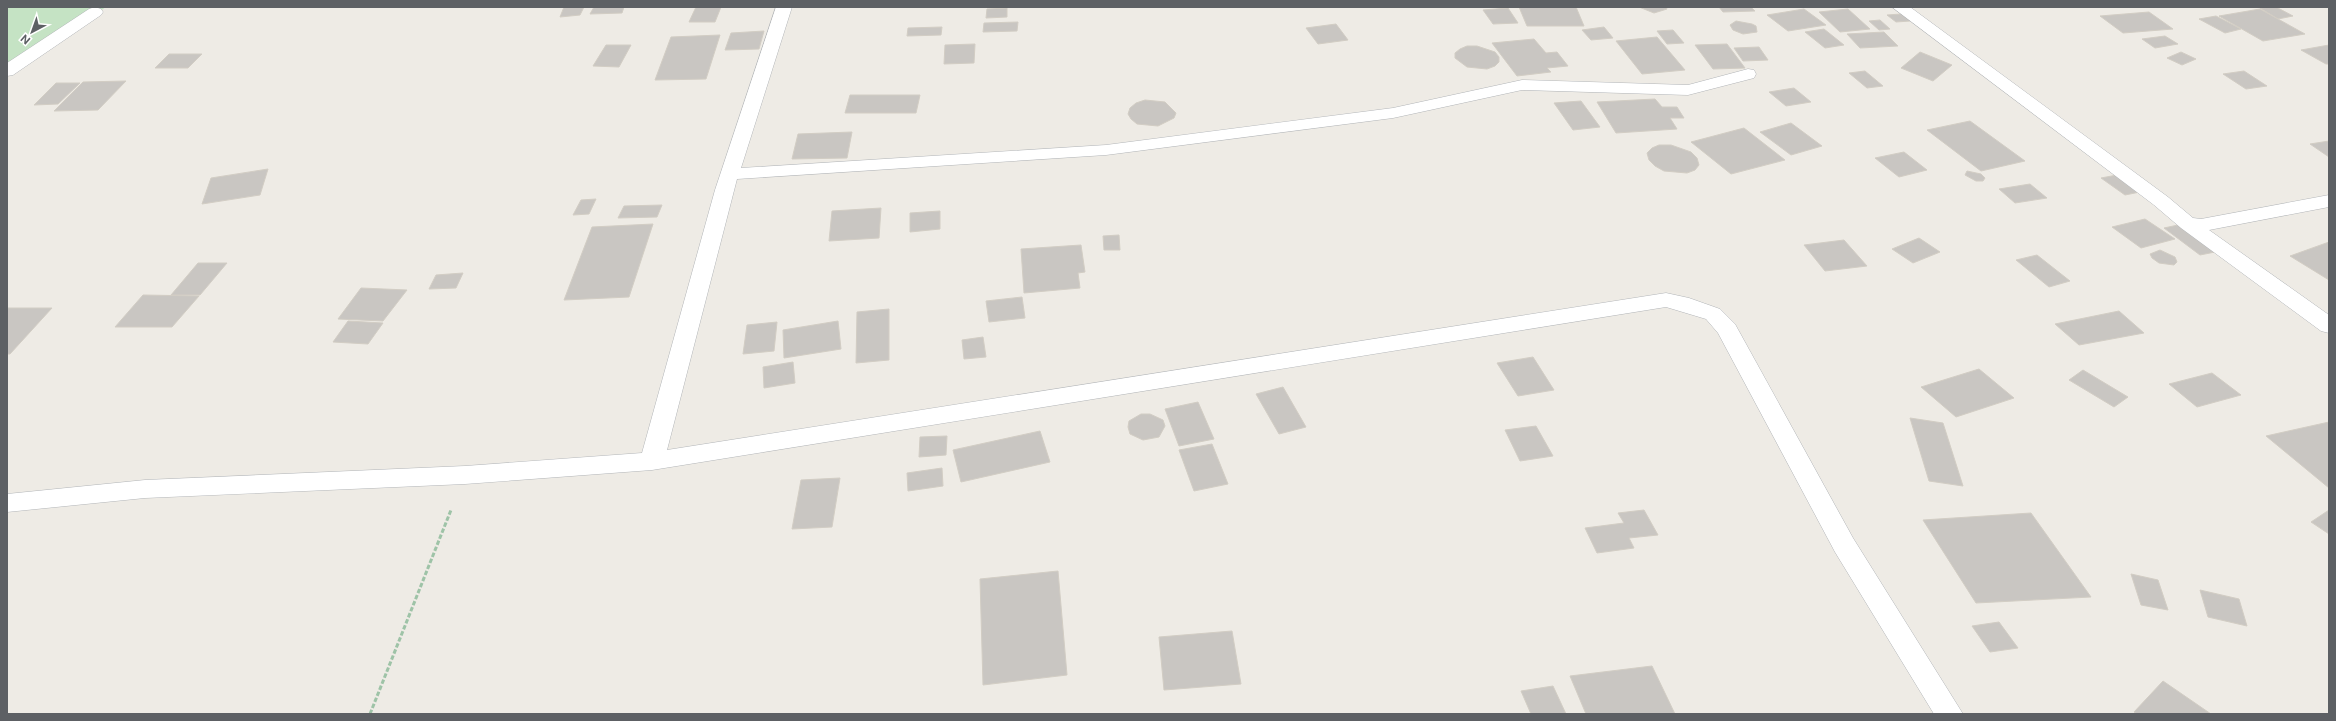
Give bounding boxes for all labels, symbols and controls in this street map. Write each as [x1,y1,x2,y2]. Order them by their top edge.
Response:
north arrow [12,12,52,52]
text: N [18,32,33,47]

